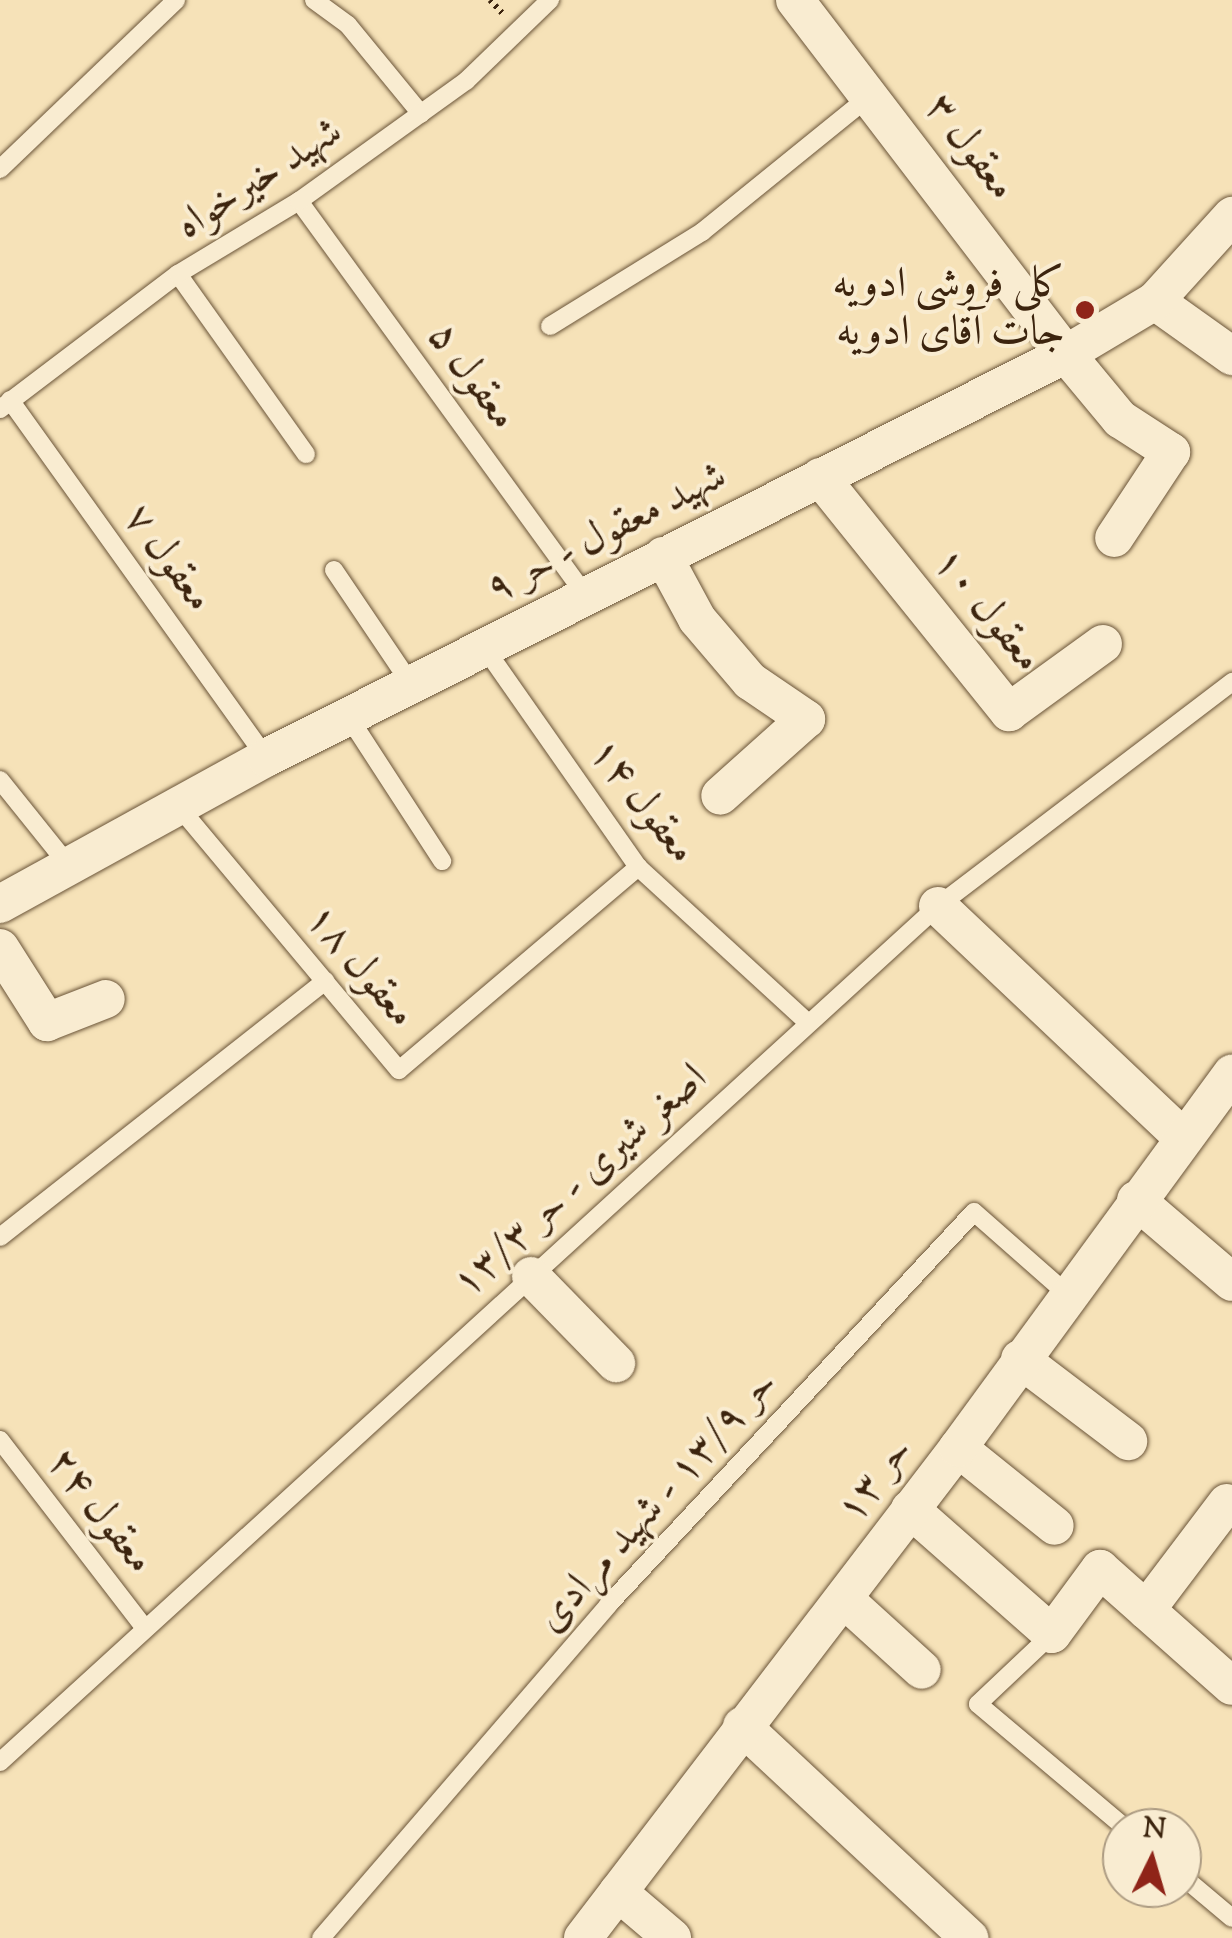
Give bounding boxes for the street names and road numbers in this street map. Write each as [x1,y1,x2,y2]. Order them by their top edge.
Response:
street label: معقول ۳ [912,85,1026,211]
street label: شهید خیرخواه [167,108,353,252]
street label: معقول ۵ [415,313,527,441]
street label: شهید معقول - حر ۹ [479,452,735,616]
street label: معقول ۷ [111,495,223,623]
street label: معقول ۱۰ [921,539,1051,683]
street label: معقول ۱۴ [576,729,706,875]
street label: معقول ۱۸ [293,895,425,1039]
street label: اصغر شیری - حر ۱۳/۳ [443,1054,719,1310]
street label: حر ۱۳/۹ - شهید مرادی [527,1360,789,1644]
street label: حر ۱۳ [827,1428,925,1534]
street label: معقول ۲۴ [34,1439,164,1585]

